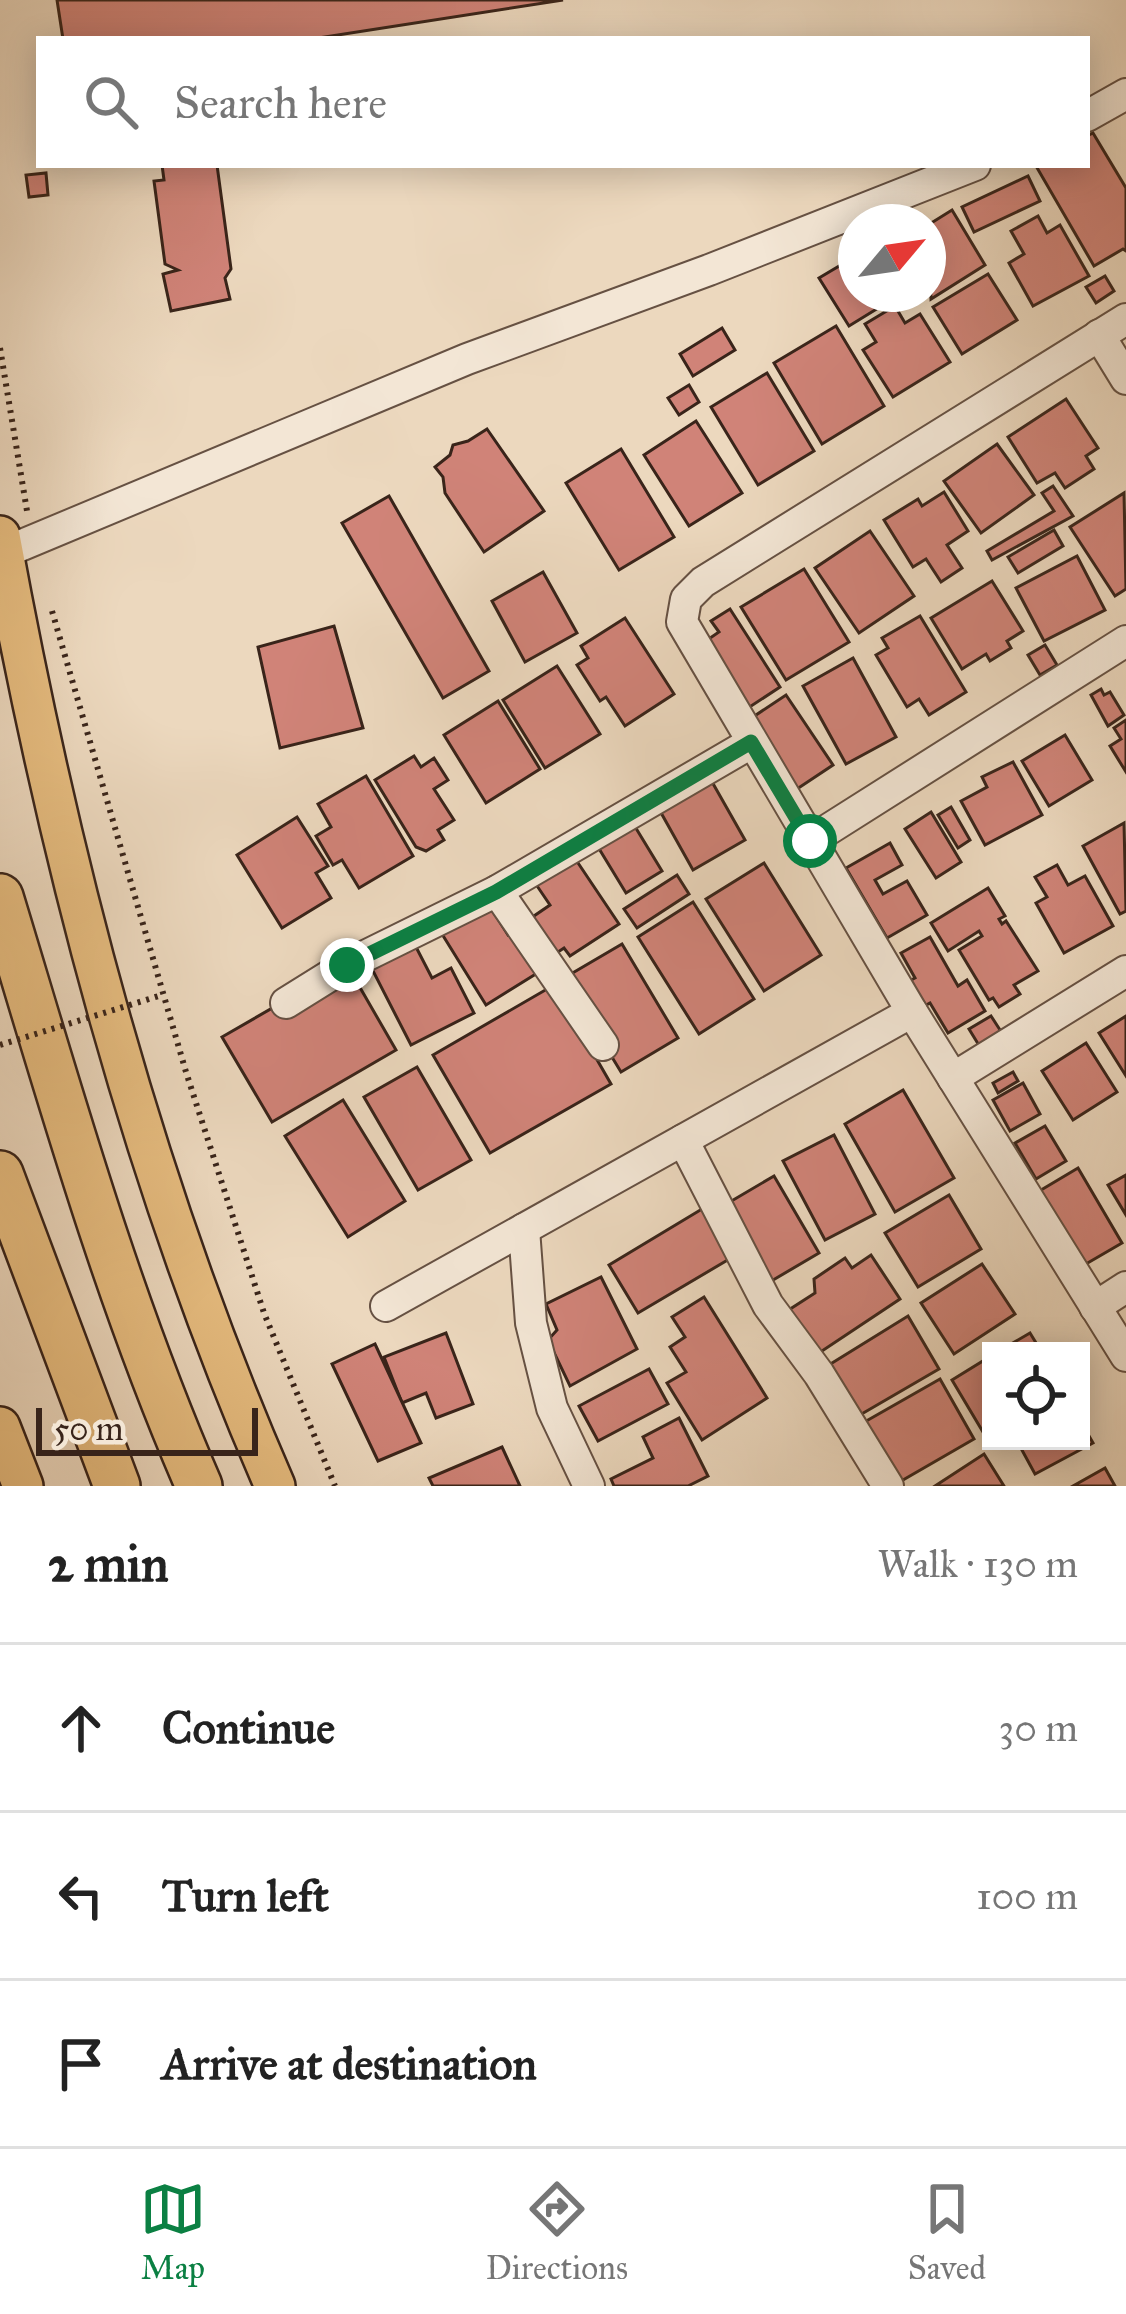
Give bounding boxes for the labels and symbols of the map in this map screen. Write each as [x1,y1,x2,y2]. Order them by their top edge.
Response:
north arrow [838,204,946,312]
route start [783,814,837,868]
route end [320,938,374,992]
scale bar [36,1402,258,1455]

